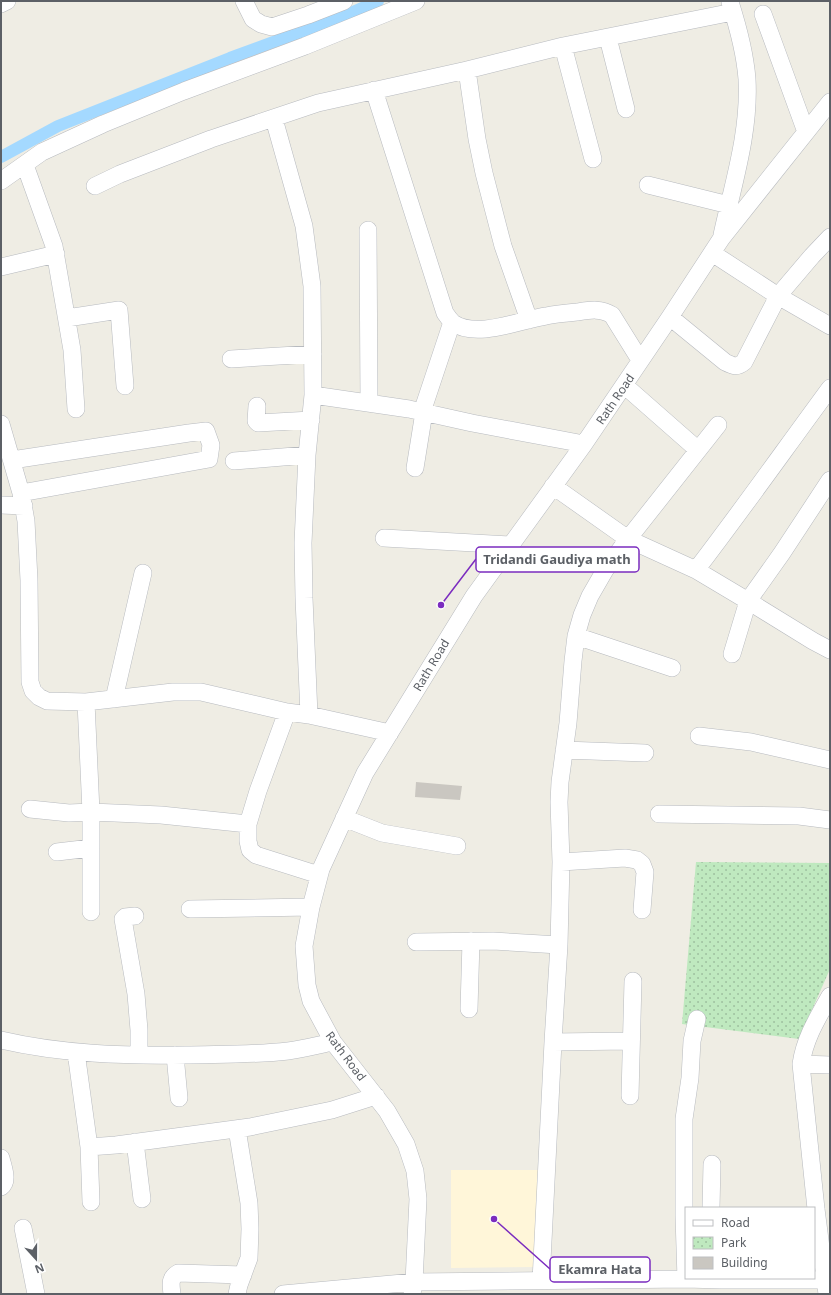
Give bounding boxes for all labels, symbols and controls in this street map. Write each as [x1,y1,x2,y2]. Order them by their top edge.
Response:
street label: Rath Road [592,370,638,428]
callout: Tridandi Gaudiya math [476,547,639,572]
text: Tridandi Gaudiya math [483,550,631,568]
street label: Rath Road [409,636,453,694]
street label: Rath Road [322,1028,370,1084]
legend [685,1207,815,1279]
text: Road [721,1214,750,1231]
text: Park [721,1234,747,1251]
north arrow [16,1239,56,1279]
text: Building [721,1254,768,1271]
callout: Ekamra Hata [550,1257,650,1282]
text: N [33,1260,47,1277]
text: Ekamra Hata [558,1260,642,1278]

